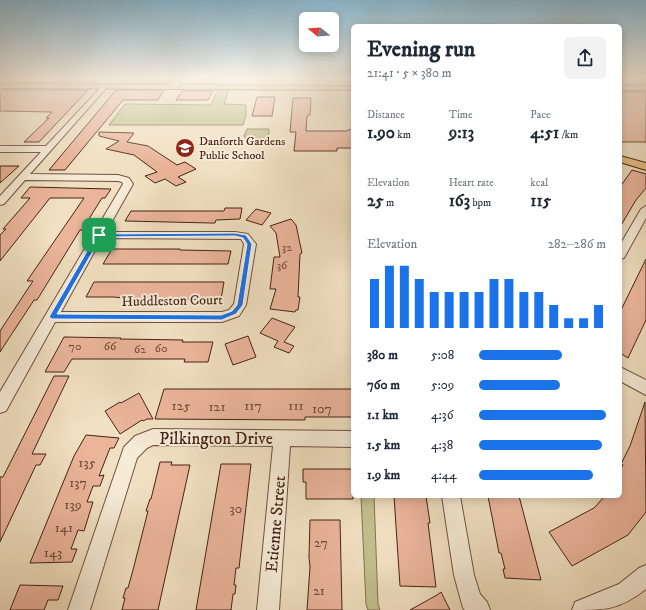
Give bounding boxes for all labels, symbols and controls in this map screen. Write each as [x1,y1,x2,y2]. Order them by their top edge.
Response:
north arrow [299,12,339,52]
map controls [299,12,339,52]
text: Evening run [367,36,475,63]
button: share [564,37,606,79]
text: 21:41 · 5 × 380 m [367,65,452,81]
text: Distance [367,108,405,122]
text: Time [449,108,473,122]
text: Pace [530,108,551,122]
text: 1.90 [367,122,395,144]
text: 9:13 [449,122,474,144]
text: 4:51 [530,122,559,144]
text: km [395,128,411,142]
text: /km [559,128,578,142]
place label: Danforth Gardens Public School [199,134,285,163]
school or university icon: Danforth Gardens Public School [174,137,196,159]
text: Elevation [367,176,410,190]
text: Heart rate [449,176,494,190]
text: kcal [530,176,548,190]
text: 25 [367,190,384,212]
text: 163 [449,190,470,212]
text: 115 [530,190,551,212]
text: m [384,196,394,210]
text: bpm [470,196,491,210]
pin [82,218,116,252]
icon: arrive [88,224,110,246]
text: Elevation [367,236,417,252]
text: 282–286 m [548,236,606,252]
house number: 32 [282,240,292,255]
house number: 36 [277,258,288,273]
street label: Huddleston Court [121,291,223,311]
house number: 70 [69,339,81,354]
house number: 66 [104,339,117,354]
house number: 60 [155,341,167,356]
house number: 62 [134,342,146,357]
text: 380 m [367,347,398,363]
text: 5:08 [431,347,454,363]
text: 760 m [367,377,400,393]
text: 5:09 [431,377,454,393]
house number: 125 [172,397,190,415]
house number: 117 [244,397,262,415]
house number: 111 [288,397,304,415]
house number: 121 [208,398,226,416]
house number: 107 [312,400,332,418]
text: 1.1 km [367,407,399,423]
text: 4:36 [431,407,454,423]
street label: Pilkington Drive [159,428,273,450]
text: 1.5 km [367,437,400,453]
text: 4:38 [431,437,453,453]
house number: 135 [78,454,96,472]
text: 1.9 km [367,467,400,483]
text: 4:44 [431,467,457,483]
house number: 137 [69,474,87,492]
street label: Etienne Street [261,474,291,574]
house number: 139 [64,496,82,514]
house number: 30 [230,500,242,518]
house number: 141 [55,519,73,537]
house number: 27 [314,534,328,552]
house number: 143 [44,544,62,562]
house number: 21 [313,582,325,600]

